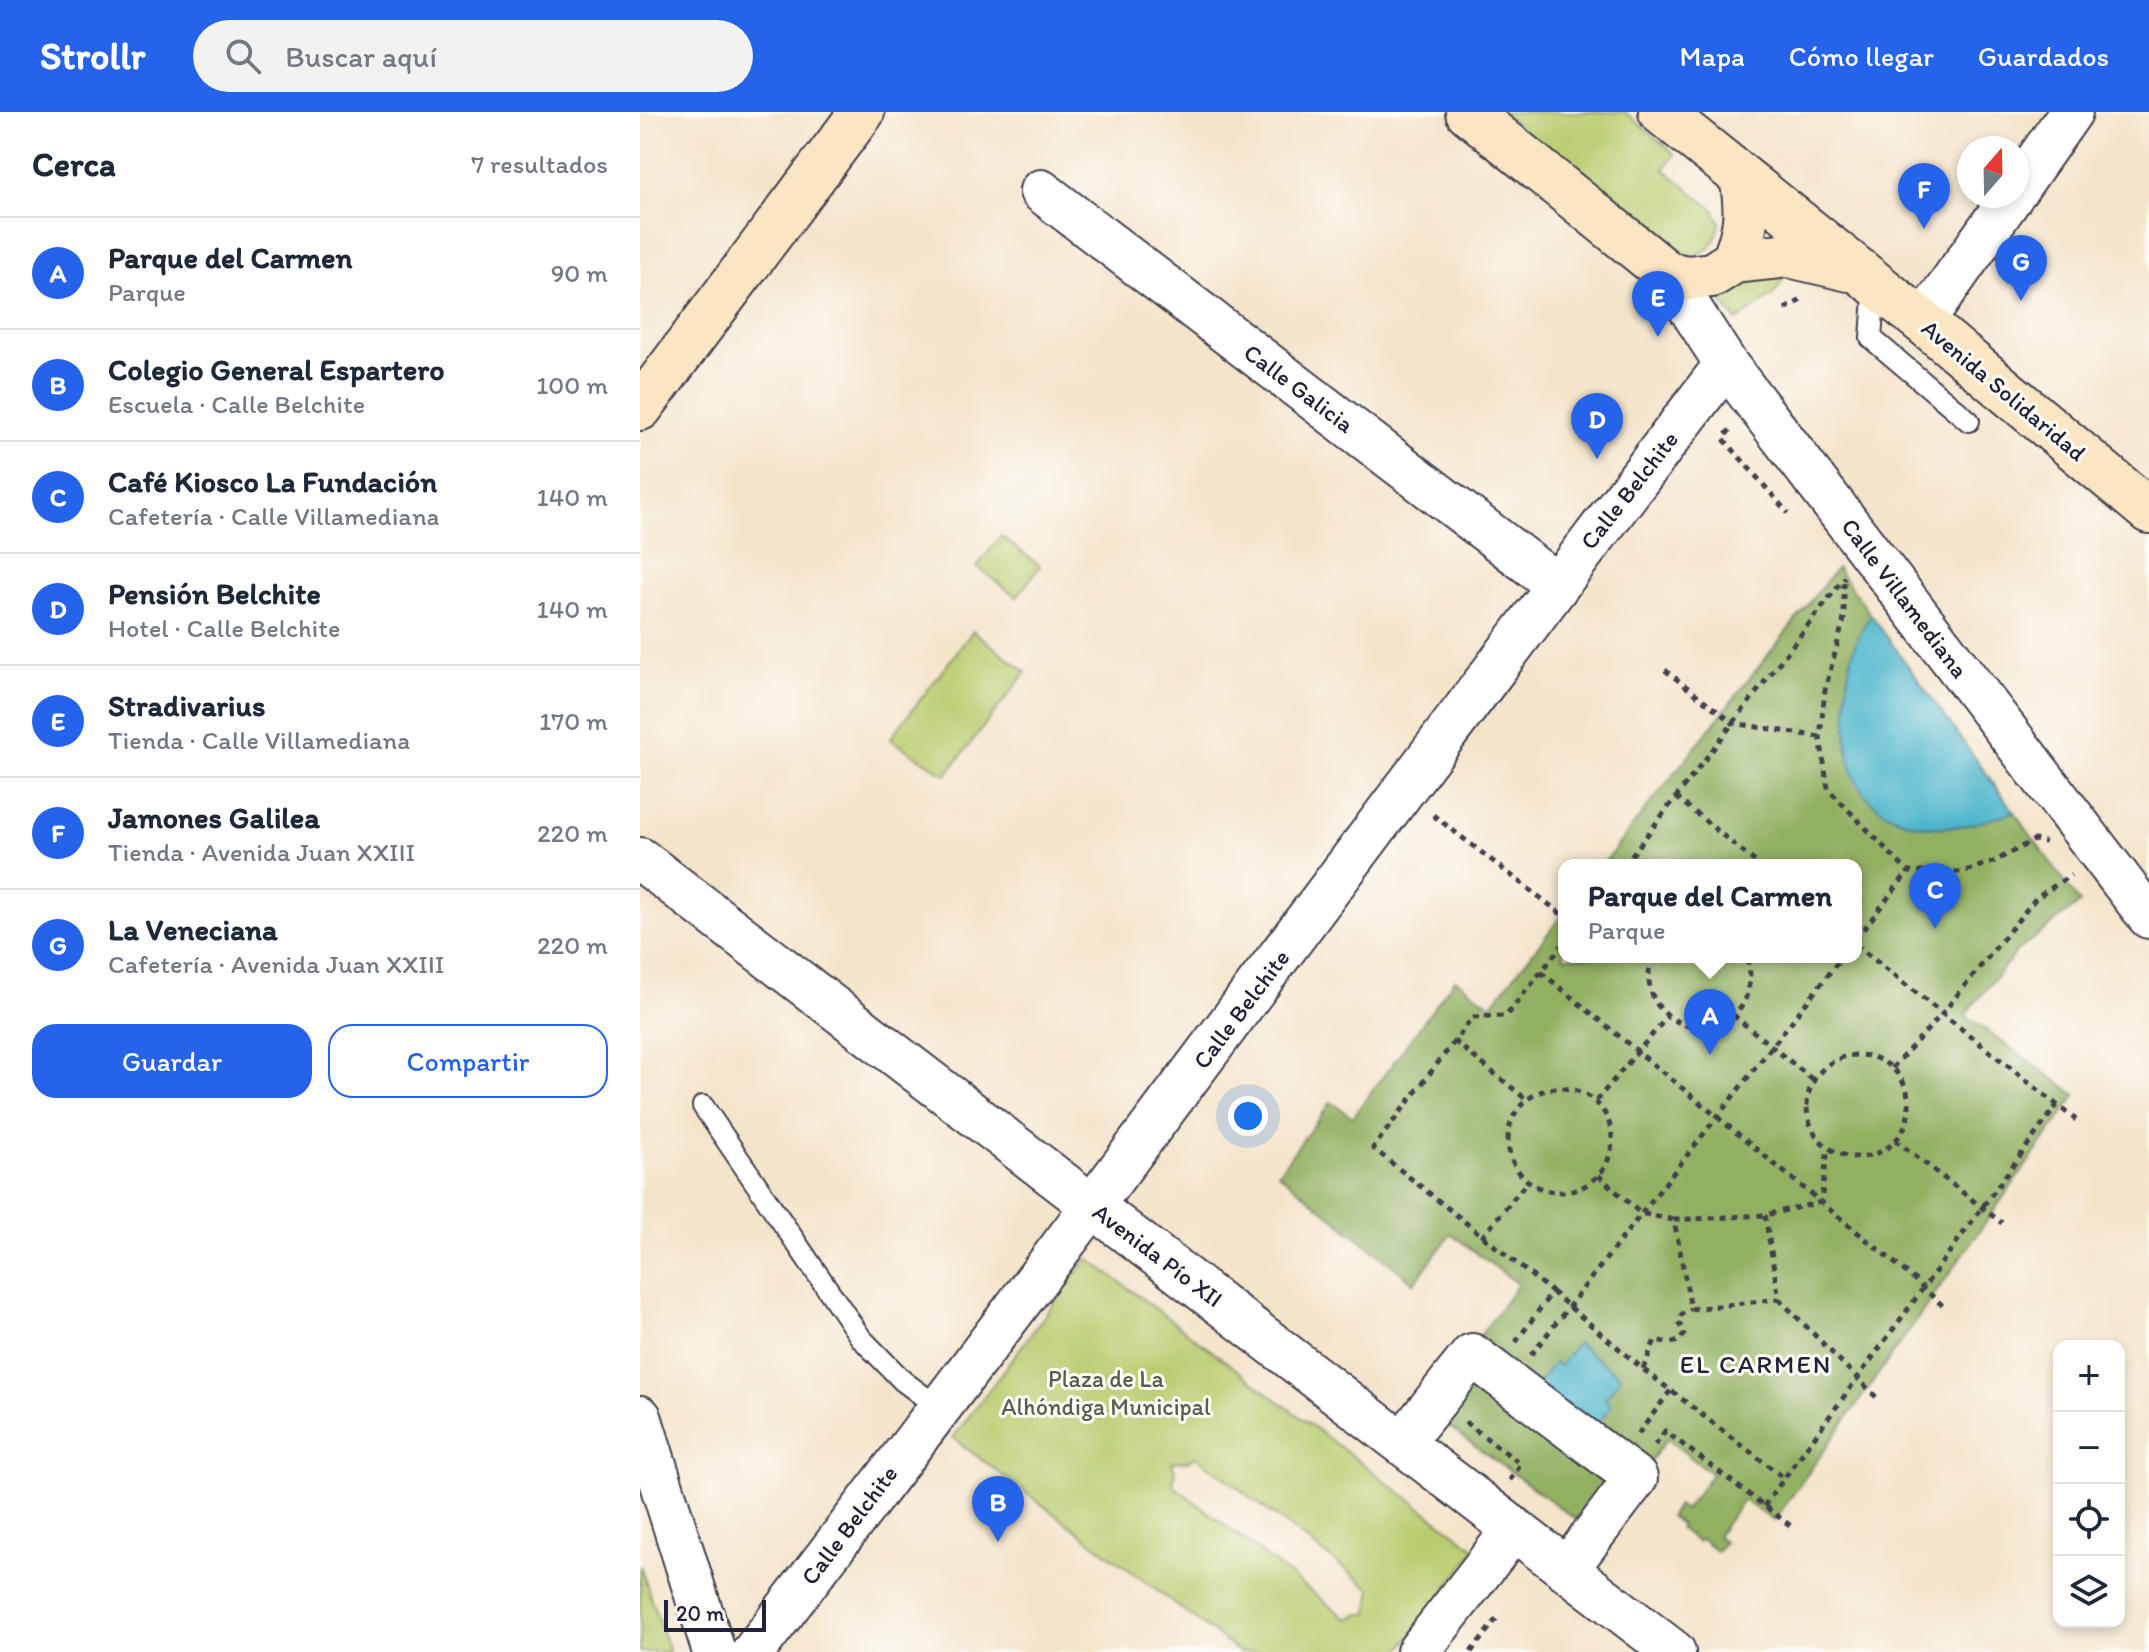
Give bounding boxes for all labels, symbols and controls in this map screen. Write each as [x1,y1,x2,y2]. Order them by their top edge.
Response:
search box [193,20,753,92]
text: Strollr [40,33,145,79]
icon: search [221,34,265,78]
text: Buscar aquí [285,38,437,75]
text: Mapa [1680,39,1745,73]
text: Cómo llegar [1789,39,1934,73]
text: Guardados [1978,39,2109,73]
north arrow [1957,136,2029,208]
text: Cerca [32,144,116,185]
text: 7 resultados [471,148,608,180]
pin: F [1898,163,1950,229]
pin: G [1995,235,2047,301]
text: Parque del Carmen [108,239,353,276]
text: A [50,257,66,289]
text: 90 m [551,257,608,289]
pin: E [1632,271,1684,337]
text: Parque [108,276,186,308]
street label: Avenida Solidaridad [1916,313,2092,467]
street label: Calle Galicia [1238,337,1360,439]
text: Colegio General Espartero [108,351,445,388]
text: B [50,369,66,401]
text: 100 m [536,369,608,401]
text: Escuela · Calle Belchite [108,388,365,420]
pin: D [1571,393,1623,459]
street label: Calle Belchite [1574,425,1684,555]
text: Café Kiosco La Fundación [108,463,437,500]
text: C [50,481,66,513]
text: 140 m [537,481,608,513]
text: Cafetería · Calle Villamediana [108,500,439,532]
street label: Calle Villamediana [1836,512,1975,684]
text: Pensión Belchite [108,575,321,612]
text: D [49,593,67,625]
text: 140 m [537,593,608,625]
text: Hotel · Calle Belchite [108,612,340,644]
text: Stradivarius [108,687,265,724]
text: E [51,705,65,737]
text: 170 m [539,705,608,737]
text: Tienda · Calle Villamediana [108,724,410,756]
text: Jamones Galilea [108,799,320,836]
text: F [51,817,65,849]
text: 220 m [537,817,608,849]
text: Tienda · Avenida Juan XXIII [108,836,415,868]
popup [1558,859,1862,963]
pin: C [1909,863,1961,929]
text: Parque del Carmen [1588,877,1832,914]
text: La Veneciana [108,911,278,948]
text: Parque [1588,914,1666,946]
text: G [49,929,67,961]
text: 220 m [537,929,608,961]
street label: Calle Belchite [1187,944,1295,1074]
text: Cafetería · Avenida Juan XXIII [108,948,445,980]
pin: A [1684,989,1736,1055]
button: Guardar [32,1024,312,1098]
button: Compartir [328,1024,608,1098]
your location [1228,1096,1268,1136]
street label: Avenida Pío XII [1087,1197,1229,1313]
map controls [2053,1340,2125,1628]
button: + [2053,1340,2125,1412]
district label: EL CARMEN [1680,1348,1832,1380]
park label: Plaza de La Alhóndiga Municipal [1001,1364,1211,1421]
button: − [2053,1412,2125,1484]
street label: Calle Belchite [795,1460,903,1590]
pin: B [972,1476,1024,1542]
button: locate [2053,1484,2125,1556]
button: layers [2053,1556,2125,1628]
scale bar [664,1596,766,1632]
text: 20 m [676,1600,725,1627]

